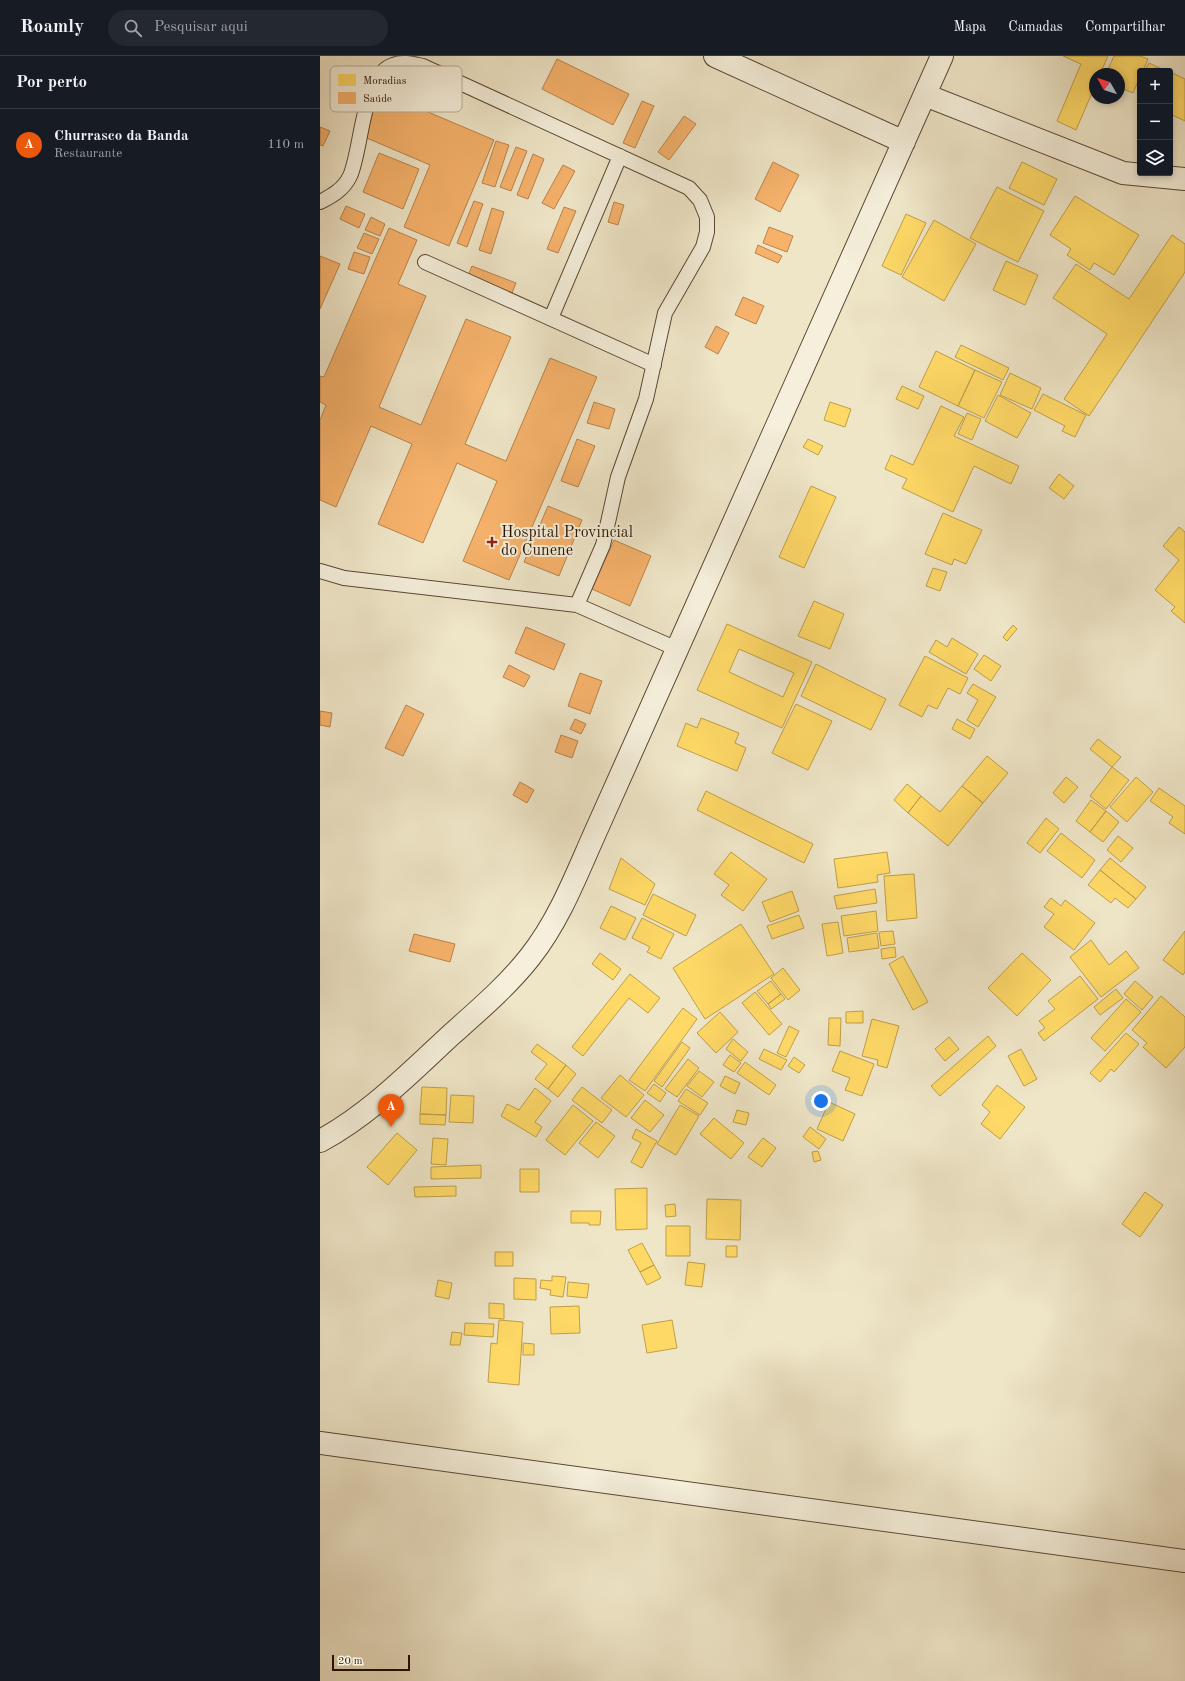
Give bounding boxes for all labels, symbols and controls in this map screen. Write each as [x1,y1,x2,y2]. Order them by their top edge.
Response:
search box [108,10,388,46]
icon: search [122,17,144,39]
text: Roamly [20,18,84,37]
text: Pesquisar aqui [154,20,248,35]
text: Mapa [953,20,986,34]
text: Camadas [1008,20,1063,34]
text: Compartilhar [1085,20,1165,34]
legend [330,66,462,112]
north arrow [1089,68,1125,104]
map controls [1137,68,1173,176]
button: + [1137,68,1173,104]
text: Por perto [16,74,87,91]
text: Moradias [363,76,407,87]
text: Saúde [363,94,392,105]
button: − [1137,104,1173,140]
text: Churrasco da Banda [54,129,189,144]
text: A [24,138,34,151]
text: 110 m [267,138,304,151]
button: layers [1137,140,1173,176]
text: Restaurante [54,147,122,160]
place label: Hospital Provincial do Cunene [501,525,633,559]
marker: Hospital Provincial do Cunene [486,536,498,548]
your location [811,1091,831,1111]
pin: A [378,1094,404,1127]
scale bar [332,1653,410,1672]
text: 20 m [338,1656,363,1667]

